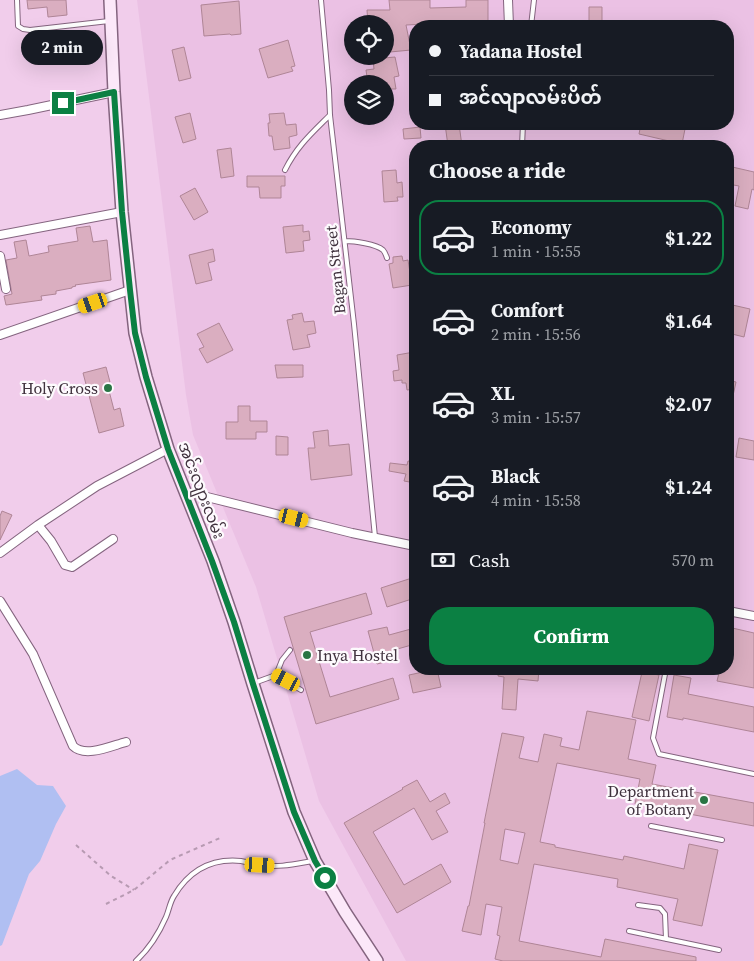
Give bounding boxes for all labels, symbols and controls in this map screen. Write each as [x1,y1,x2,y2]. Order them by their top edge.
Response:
map controls [344,15,394,125]
button: locate [344,15,394,65]
callout: 2 min [22,31,104,66]
text: 2 min [41,36,83,58]
text: Yadana Hostel [459,38,582,64]
button: layers [344,75,394,125]
text: အင်လျာလမ်းပိတ် [459,84,602,110]
route end [52,92,74,114]
text: Choose a ride [429,155,566,185]
text: Economy [491,214,572,240]
icon: car [431,215,476,260]
street label: Bagan Street [319,224,351,315]
text: $1.22 [665,225,712,251]
text: 1 min · 15:55 [491,240,581,262]
car [76,291,109,315]
text: Comfort [491,297,564,323]
icon: car [431,298,476,343]
text: $1.64 [665,308,712,334]
text: 2 min · 15:56 [491,323,581,345]
place label: Holy Cross [21,377,98,399]
text: XL [491,380,514,406]
icon: car [431,381,476,426]
marker: Holy Cross [102,382,114,394]
text: $2.07 [665,391,712,417]
text: 3 min · 15:57 [491,406,581,428]
street label: အင်းလျားလမ်း [171,438,231,543]
text: Black [491,463,540,489]
icon: car [431,464,476,509]
text: $1.24 [665,474,712,500]
text: 4 min · 15:58 [491,489,581,511]
car [277,507,310,529]
icon: cash [429,546,457,574]
text: Cash [469,547,510,573]
text: 570 m [672,549,714,571]
button: Confirm [429,607,714,665]
place label: Inya Hostel [317,644,398,666]
marker: Inya Hostel [301,649,313,661]
car [269,667,302,693]
place label: Department of Botany [608,780,695,820]
marker: Department of Botany [698,794,710,806]
car [244,857,275,873]
route start [314,867,336,889]

